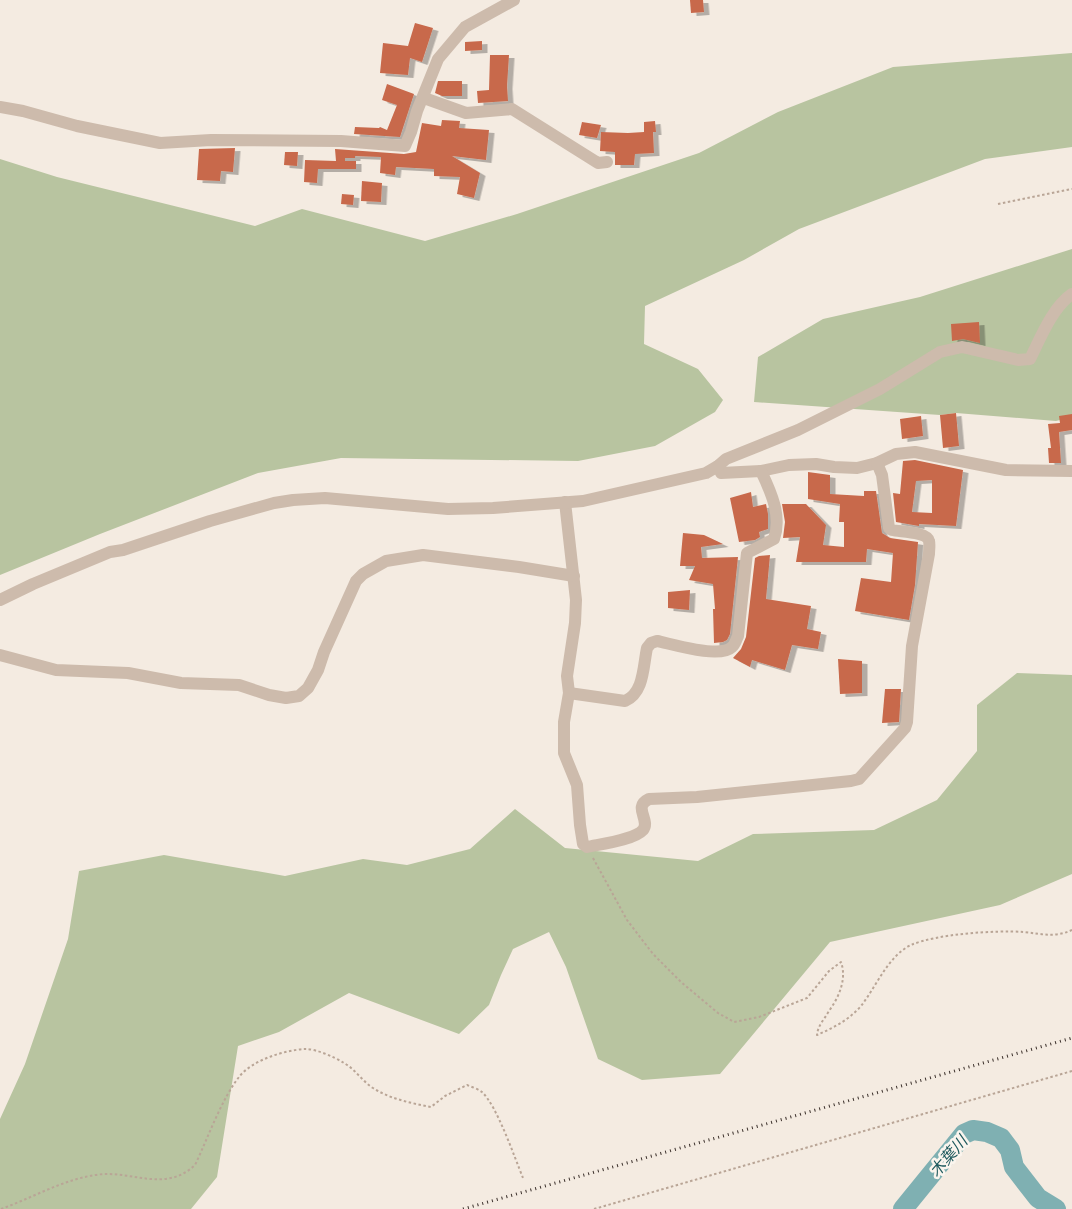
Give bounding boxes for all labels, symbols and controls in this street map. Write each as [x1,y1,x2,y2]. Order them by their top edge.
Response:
water label: 木葉川 [924,1129,973,1181]

